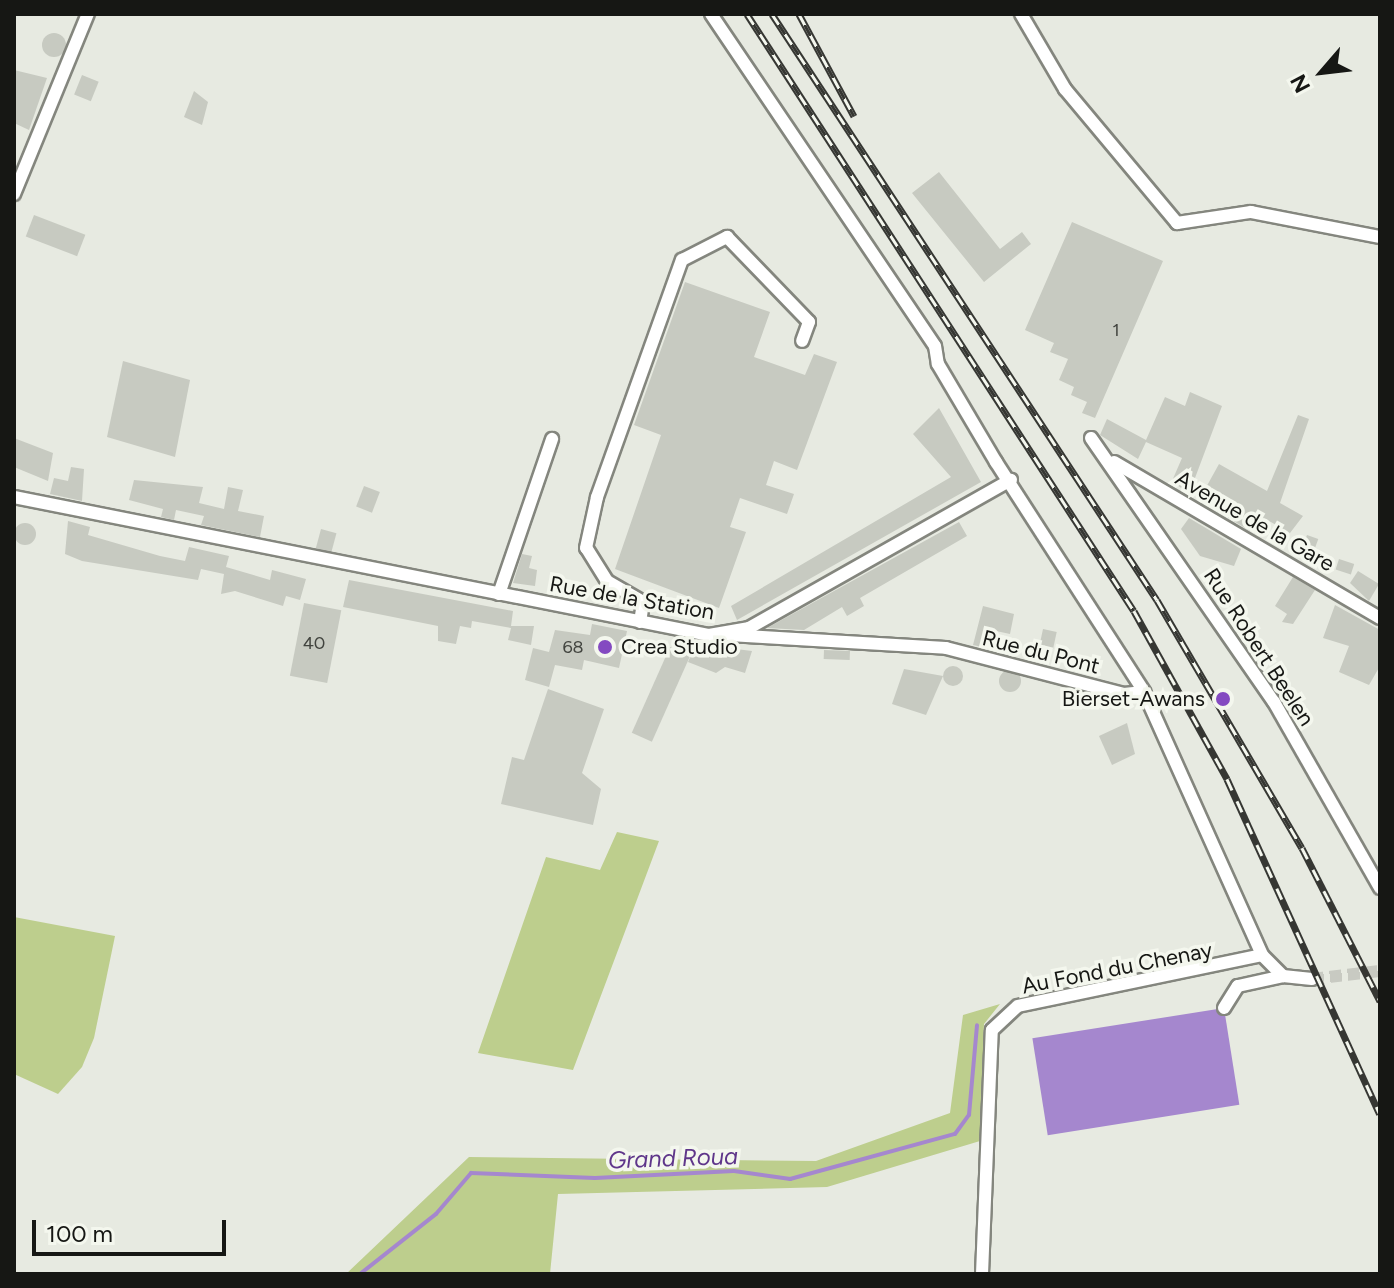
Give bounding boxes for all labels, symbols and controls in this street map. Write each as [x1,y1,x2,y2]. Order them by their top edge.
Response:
north arrow [1282,32,1362,112]
text: N [1284,70,1316,97]
house number: 1 [1112,319,1120,341]
street label: Avenue de la Gare [1171,465,1339,577]
street label: Rue Robert Beelen [1198,563,1320,731]
street label: Rue de la Station [548,571,716,625]
street label: Rue du Pont [980,625,1102,679]
house number: 40 [303,632,325,654]
place label: Crea Studio [621,634,738,660]
house number: 68 [562,636,584,658]
marker: Crea Studio [596,638,614,656]
place label: Bierset-Awans [1062,686,1205,712]
marker: Bierset-Awans [1212,688,1234,710]
street label: Au Fond du Chenay [1020,937,1214,999]
water label: Grand Roua [607,1141,739,1175]
scale bar [36,1204,230,1254]
text: 100 m [46,1219,113,1248]

